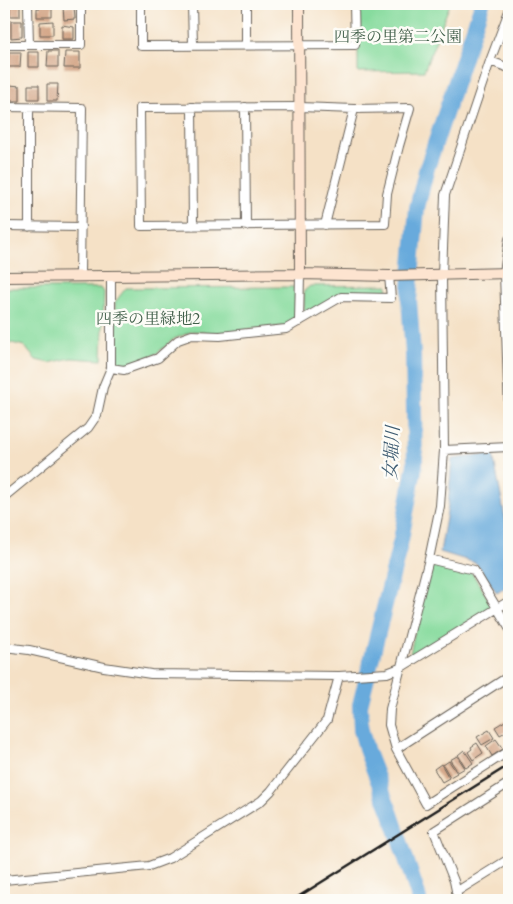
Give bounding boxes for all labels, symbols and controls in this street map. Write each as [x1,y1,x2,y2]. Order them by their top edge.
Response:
park label: 四季の里第二公園 [334,26,462,48]
park label: 四季の里緑地2 [96,308,200,330]
water label: 女堀川 [378,423,406,481]

